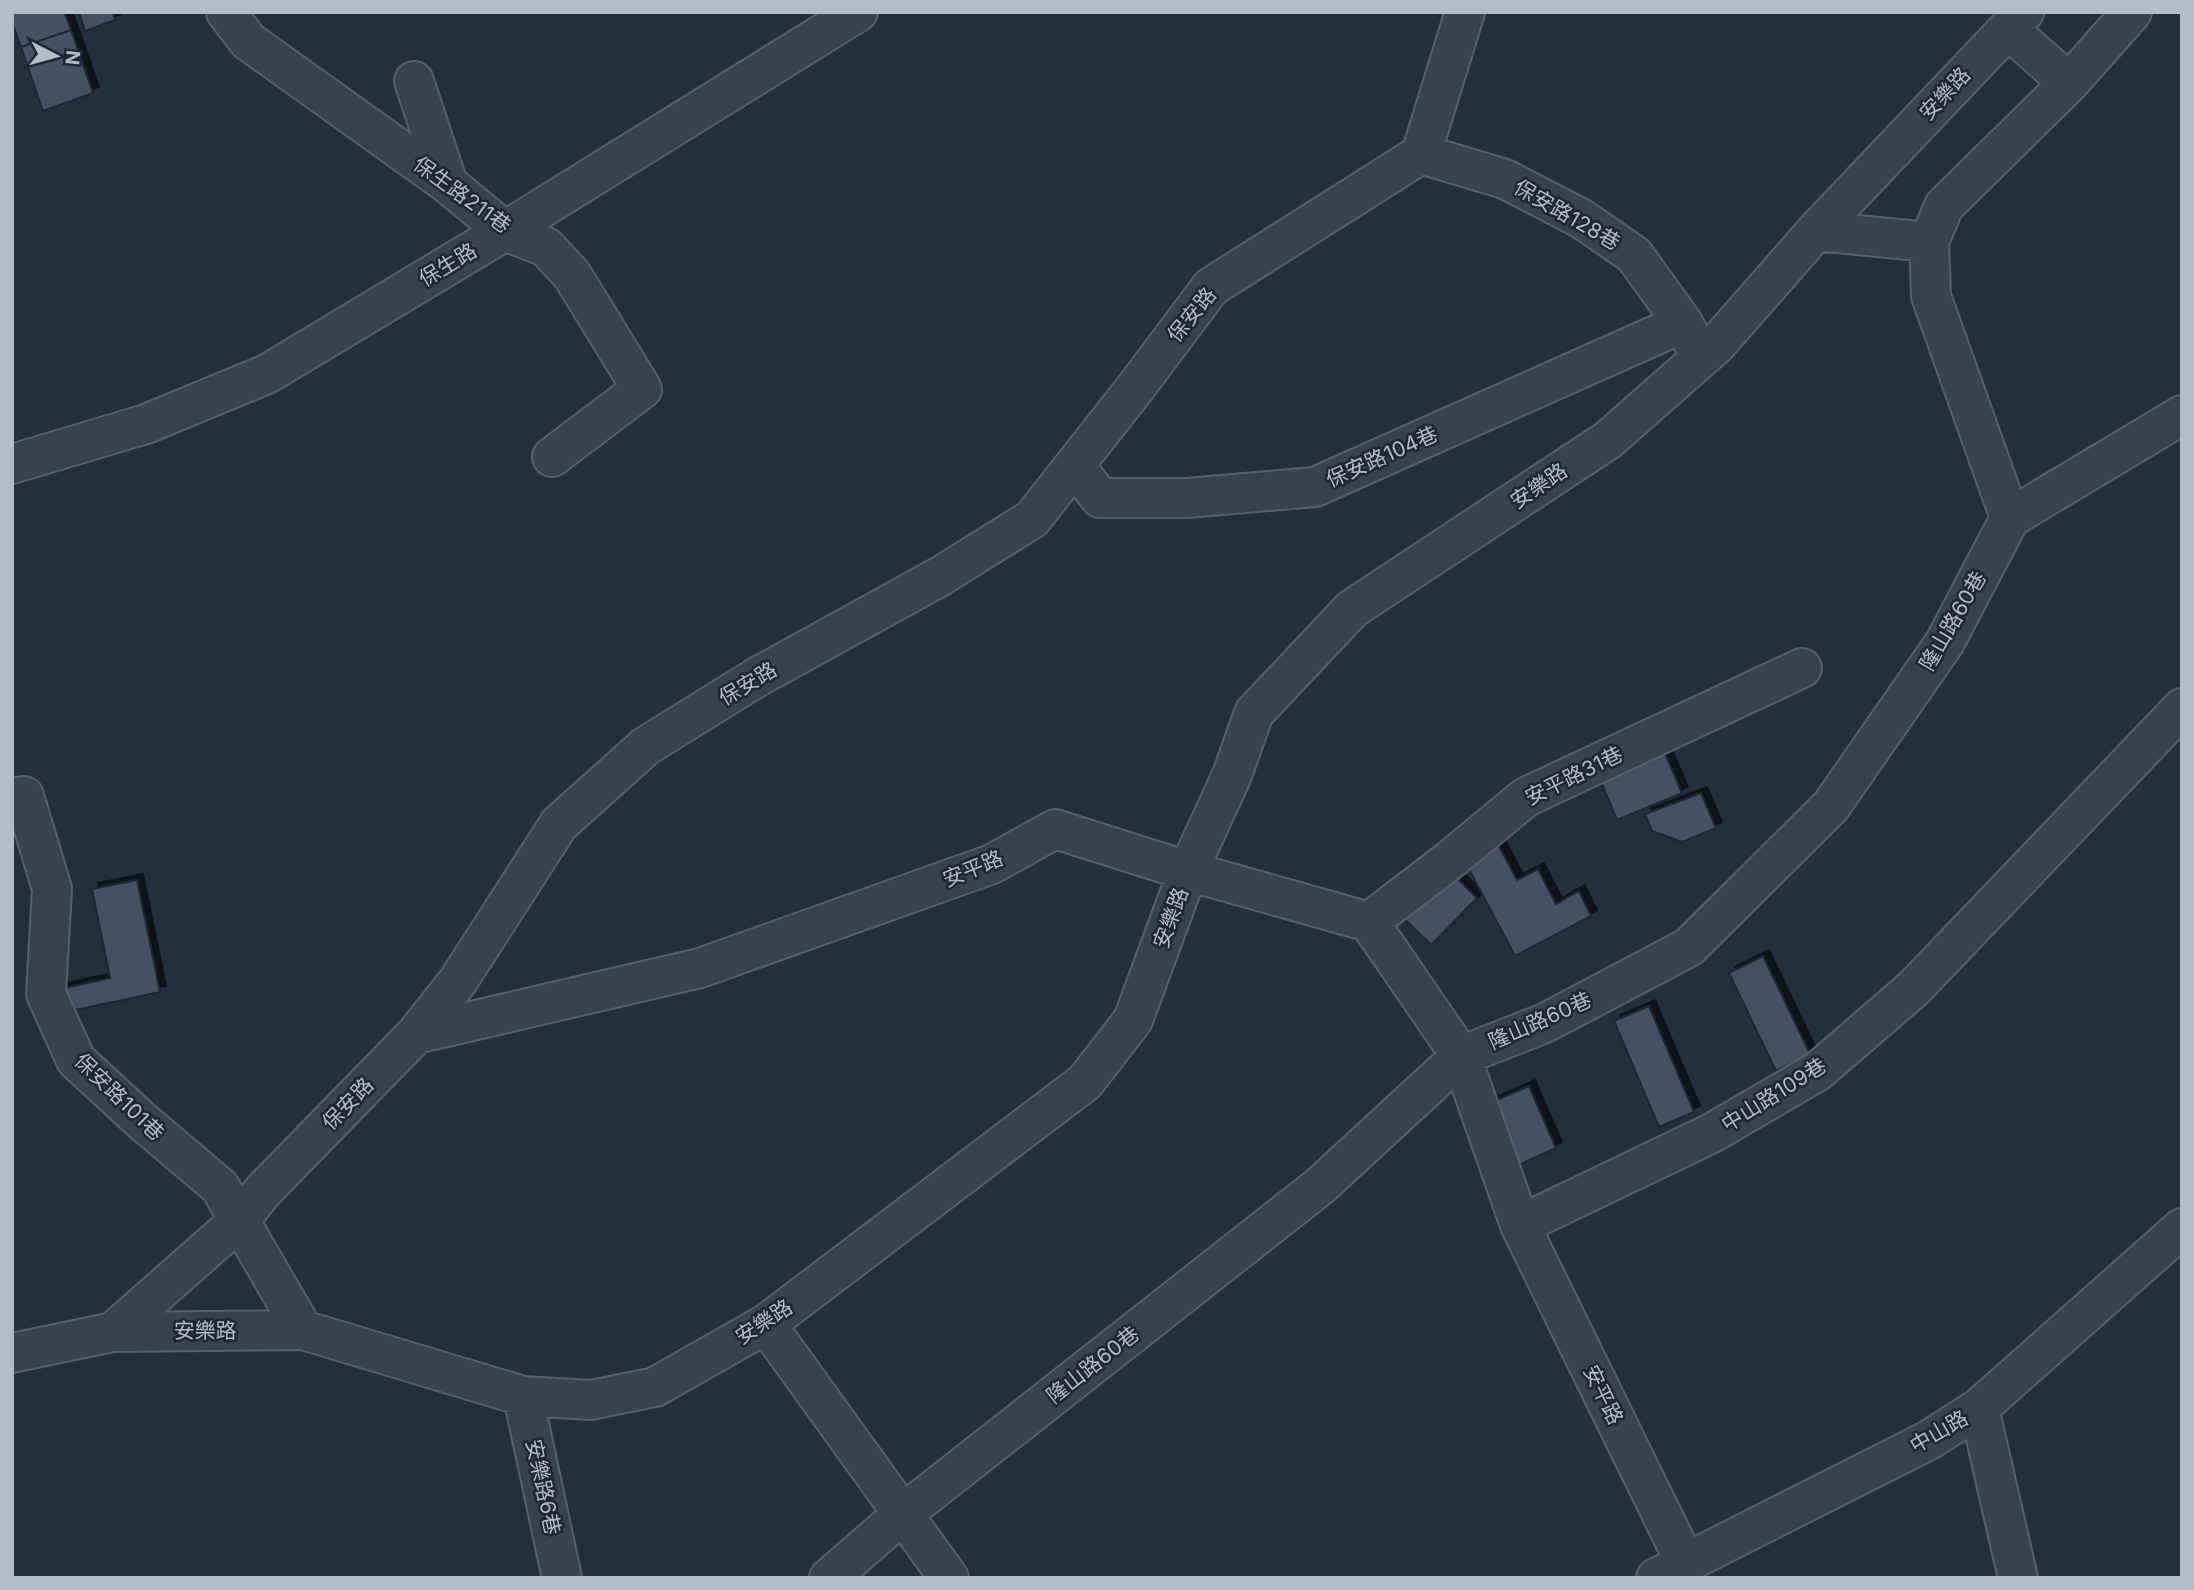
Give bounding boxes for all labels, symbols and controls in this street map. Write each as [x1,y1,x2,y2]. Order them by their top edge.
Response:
north arrow [21,21,91,91]
text: N [60,49,85,66]
street label: 安樂路 [1914,62,1975,125]
street label: 保生路211巷 [409,151,516,238]
street label: 保安路128巷 [1510,174,1625,255]
street label: 保生路 [414,238,481,292]
street label: 保安路 [1162,282,1221,347]
street label: 保安路104巷 [1322,421,1441,492]
street label: 安樂路 [1506,458,1572,514]
street label: 隆山路60巷 [1914,567,1991,675]
street label: 保安路 [714,657,781,711]
street label: 安平路31巷 [1521,741,1627,810]
street label: 安平路 [939,845,1007,892]
street label: 安樂路 [1148,884,1193,952]
street label: 隆山路60巷 [1484,987,1595,1054]
street label: 保安路101巷 [70,1048,169,1145]
street label: 中山路109巷 [1717,1052,1831,1137]
street label: 保安路 [317,1072,379,1135]
street label: 安樂路 [731,1294,797,1349]
street label: 安樂路 [174,1318,237,1343]
street label: 隆山路60巷 [1042,1321,1144,1408]
street label: 安平路 [1578,1361,1628,1429]
street label: 中山路 [1905,1405,1972,1458]
street label: 安樂路6巷 [521,1437,566,1537]

